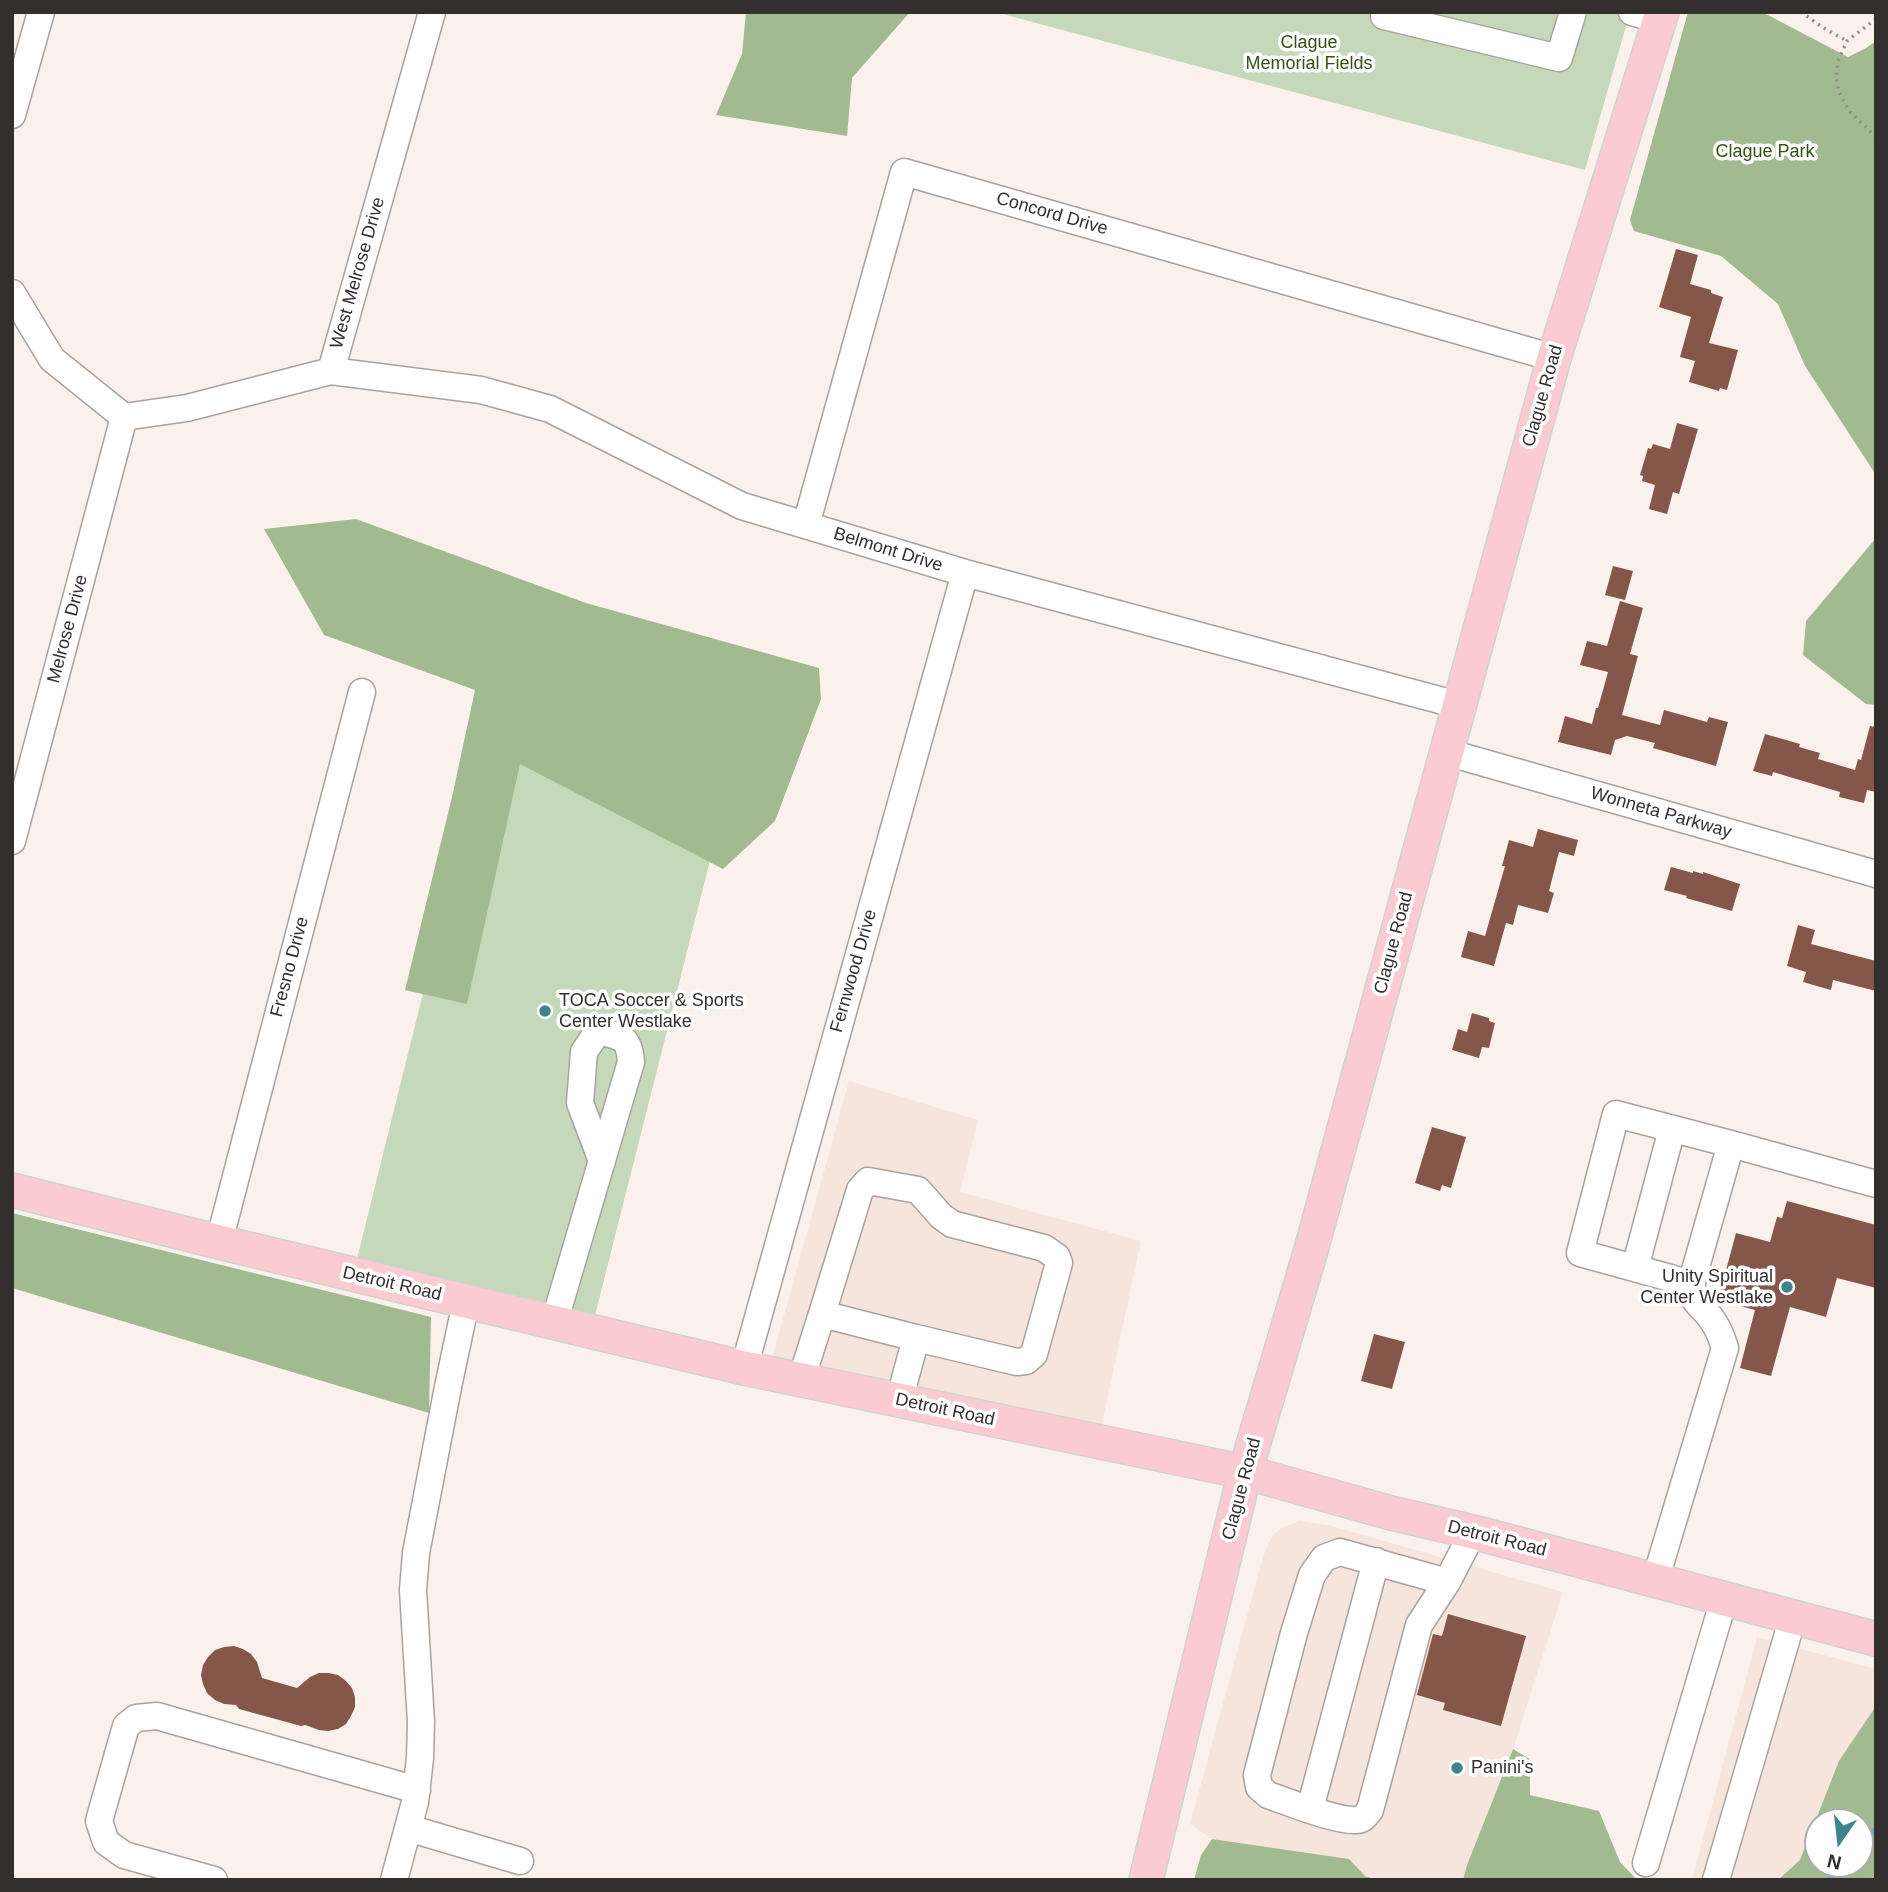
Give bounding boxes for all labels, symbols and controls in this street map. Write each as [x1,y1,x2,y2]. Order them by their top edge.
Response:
park label: Clague Memorial Fields [1245,32,1373,74]
park label: Clague Park [1715,141,1815,163]
street label: Concord Drive [994,188,1110,240]
street label: West Melrose Drive [326,195,390,351]
street label: Clague Road [1518,343,1568,449]
street label: Belmont Drive [831,523,945,577]
street label: Melrose Drive [43,573,93,685]
street label: Wonneta Parkway [1588,783,1734,843]
street label: Clague Road [1370,889,1418,997]
street label: Fernwood Drive [826,907,882,1035]
street label: Fresno Drive [266,914,314,1020]
place label: TOCA Soccer & Sports Center Westlake [559,990,744,1032]
marker: TOCA Soccer & Sports Center Westlake [537,1003,553,1019]
street label: Detroit Road [340,1262,444,1306]
place label: Unity Spiritual Center Westlake [1640,1266,1773,1308]
marker: Unity Spiritual Center Westlake [1779,1279,1795,1295]
street label: Detroit Road [893,1389,997,1431]
street label: Clague Road [1218,1435,1266,1543]
street label: Detroit Road [1445,1516,1549,1562]
place label: Panini's [1471,1757,1533,1779]
marker: Panini's [1449,1760,1465,1776]
north arrow [1804,1808,1874,1878]
text: N [1825,1850,1843,1874]

